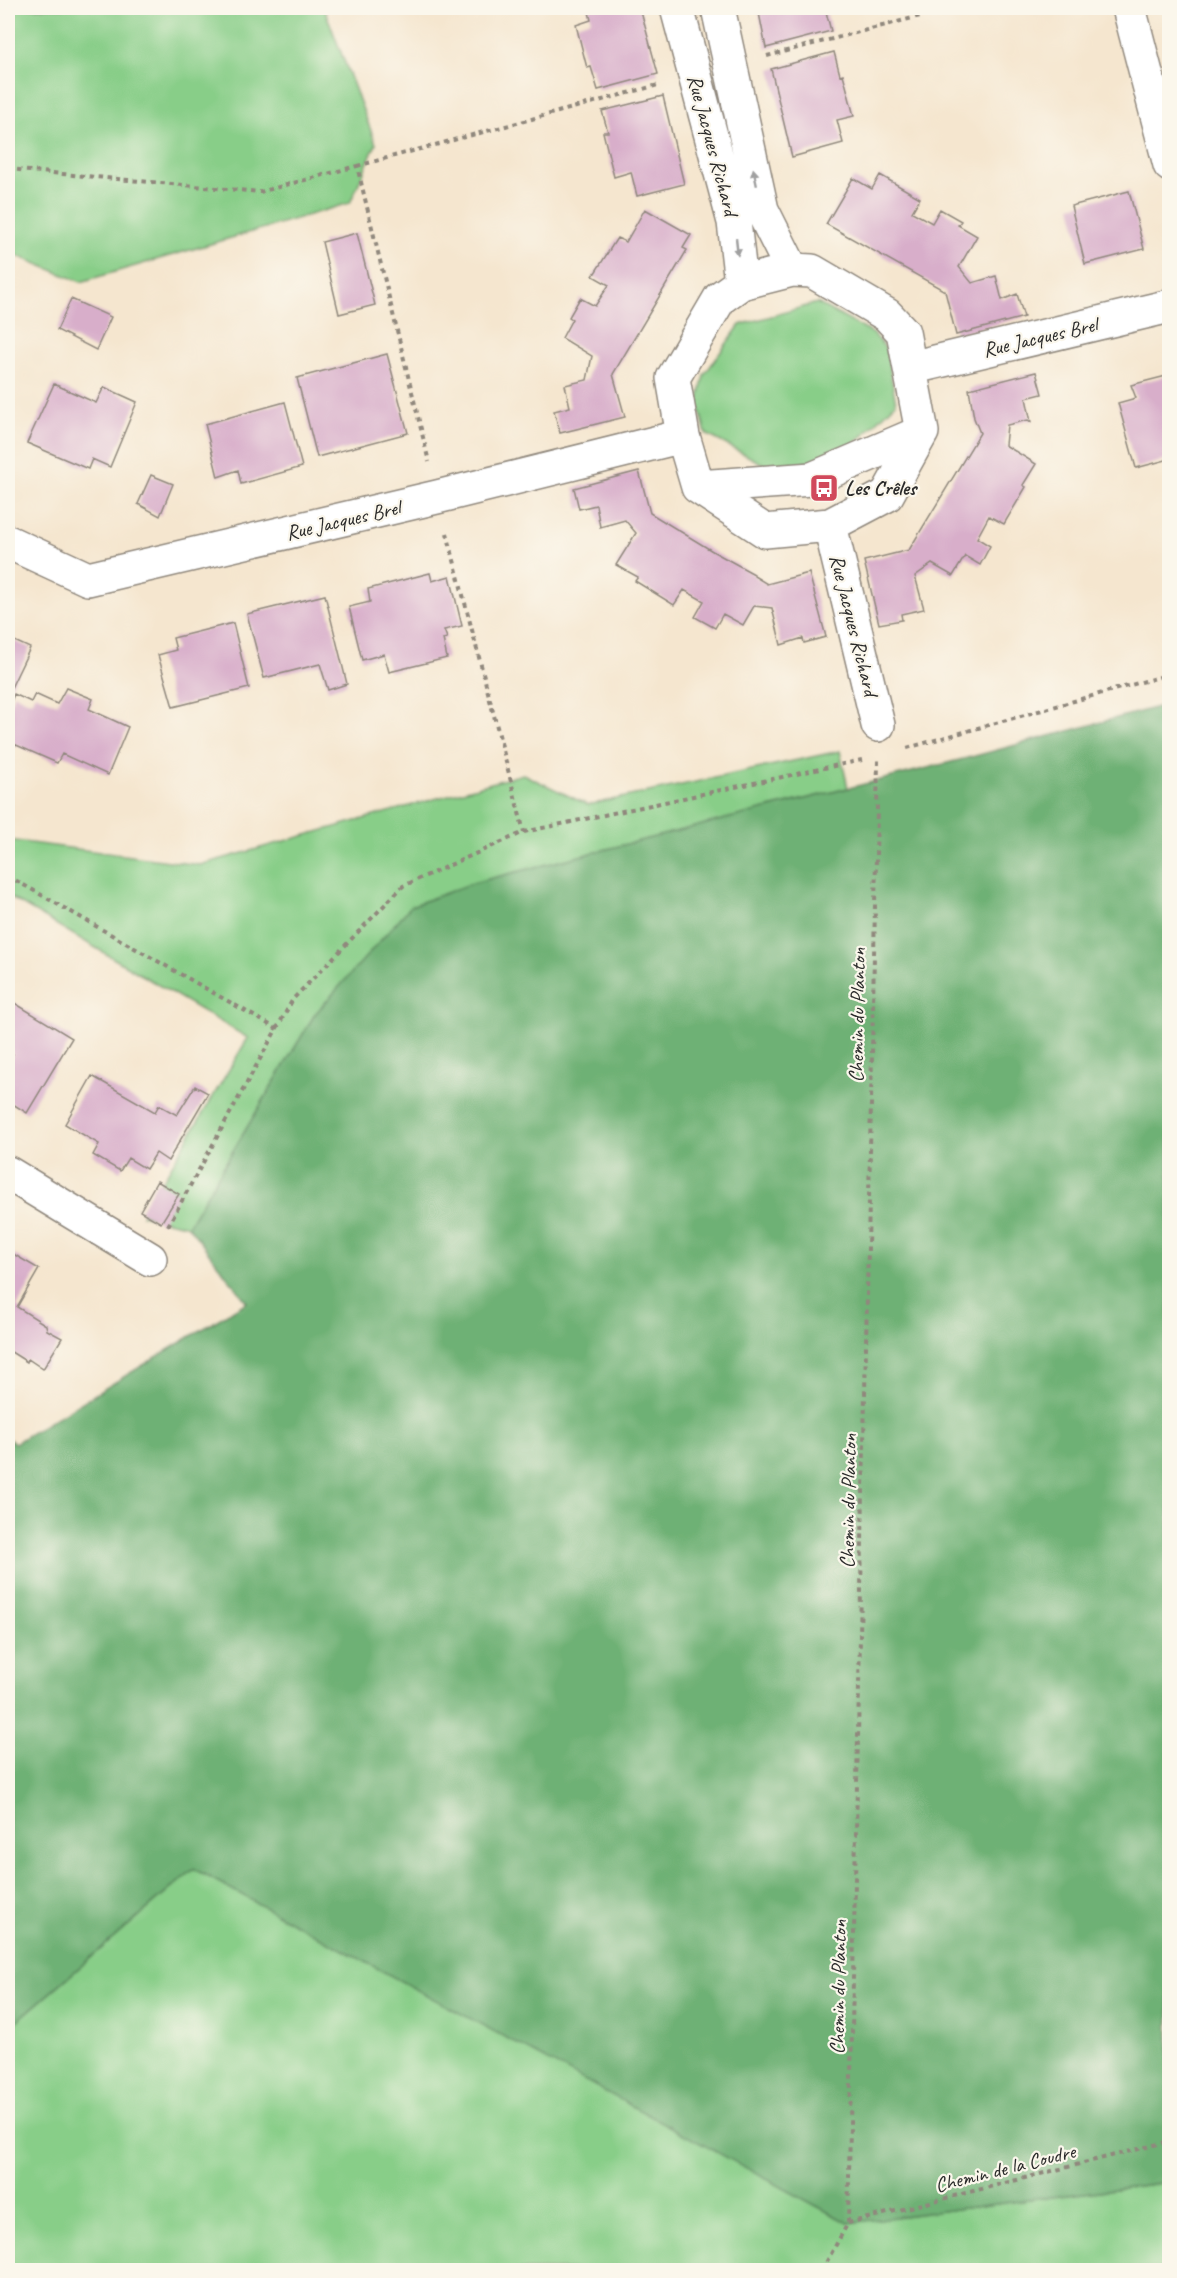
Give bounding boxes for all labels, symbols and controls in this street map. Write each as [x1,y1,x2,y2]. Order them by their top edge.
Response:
street label: Rue Jacques Richard [682,72,745,222]
one-way arrow [750,168,760,186]
one-way arrow [732,238,742,257]
street label: Rue Jacques Brel [980,310,1103,363]
bus stop icon: Les Crêles [808,472,840,504]
place label: Les Crêles [845,475,919,501]
street label: Rue Jacques Brel [283,493,406,546]
street label: Rue Jacques Richard [824,552,885,702]
street label: Chemin du Planton [843,947,871,1083]
street label: Chemin du Planton [834,1433,862,1569]
street label: Chemin du Planton [824,1919,852,2055]
street label: Chemin de la Coudre [932,2138,1080,2198]

